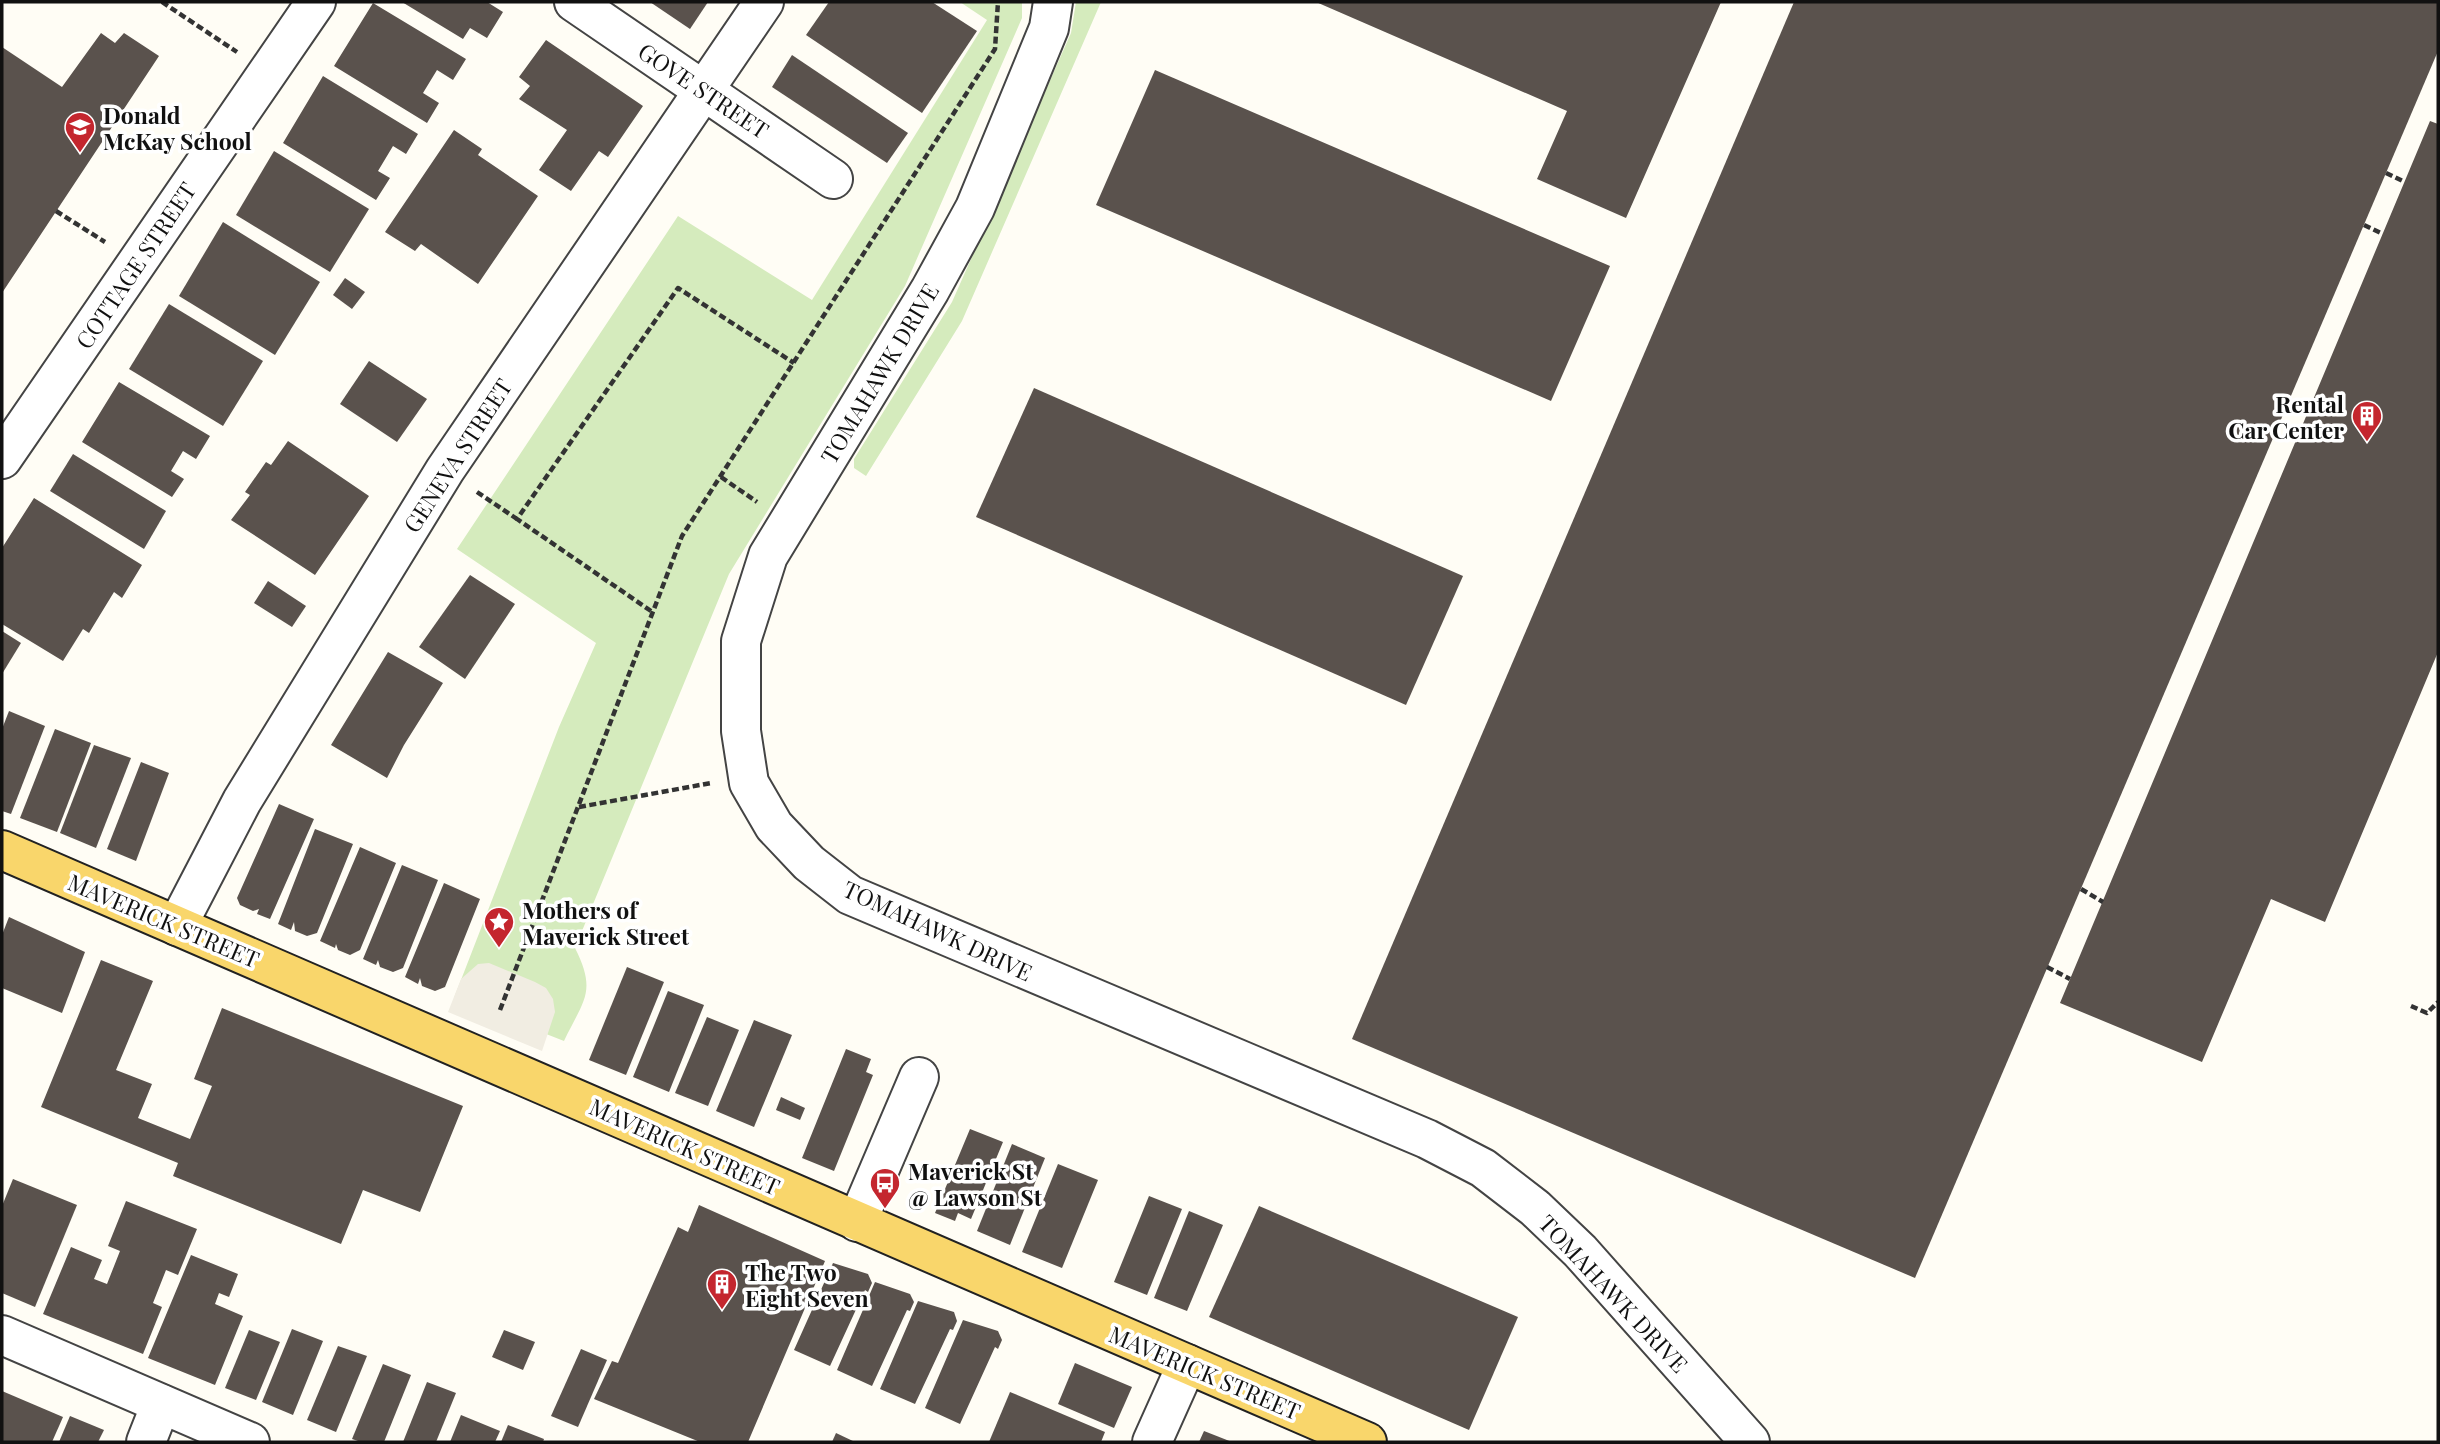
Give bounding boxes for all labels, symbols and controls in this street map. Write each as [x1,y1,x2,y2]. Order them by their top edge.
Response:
street label: GOVE STREET [633,35,775,145]
place label: Donald McKay School [103,99,252,156]
school or university icon: Donald McKay School [63,110,97,154]
street label: COTTAGE STREET [68,176,202,354]
street label: TOMAHAWK DRIVE [813,277,945,469]
street label: GENEVA STREET [396,372,518,538]
place label: Rental Car Center [2228,388,2344,445]
building icon: Rental Car Center [2350,399,2384,443]
street label: MAVERICK STREET [64,866,264,974]
street label: TOMAHAWK DRIVE [838,873,1038,987]
place label: Mothers of Maverick Street [522,894,690,951]
place icon: Mothers of Maverick Street [482,905,516,949]
street label: MAVERICK STREET [585,1090,785,1202]
place label: Maverick St @ Lawson St [908,1155,1043,1212]
bus stop icon: Maverick St @ Lawson St [868,1166,902,1210]
street label: TOMAHAWK DRIVE [1533,1207,1695,1379]
place label: The Two Eight Seven [745,1256,869,1313]
building icon: The Two Eight Seven [705,1267,739,1311]
street label: MAVERICK STREET [1105,1318,1305,1426]

